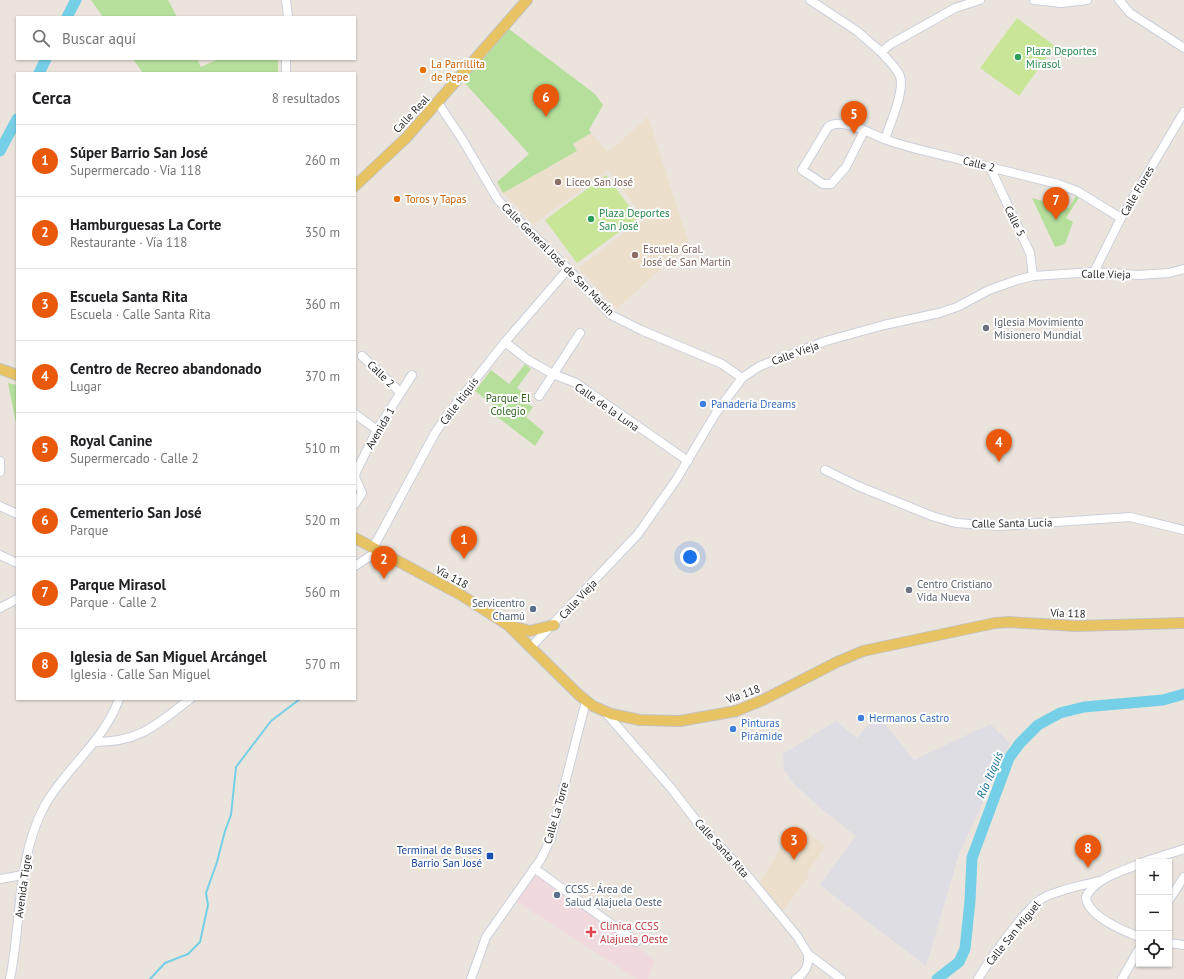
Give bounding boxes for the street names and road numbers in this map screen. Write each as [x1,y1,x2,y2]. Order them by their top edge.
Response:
street label: Calle Real [390,92,433,136]
street label: Calle 2 [962,153,996,175]
street label: Calle Flores [1117,163,1157,218]
street label: Calle General José de San Martín [499,200,617,318]
street label: Calle 5 [1002,203,1028,239]
street label: Calle Vieja [1081,267,1131,281]
street label: Calle Vieja [769,338,821,368]
street label: Calle 2 [364,358,398,390]
street label: Calle Itiquís [437,374,482,427]
street label: Calle de la Luna [572,380,642,434]
street label: Avenida 1 [362,405,398,451]
street label: Calle Santa Lucía [972,515,1052,531]
street label: Vía 118 [432,562,471,591]
street label: Calle Vieja [556,576,600,622]
street label: Vía 118 [1049,605,1086,621]
street label: Vía 118 [723,681,762,707]
street label: Calle La Torre [540,780,572,846]
street label: Calle Santa Rita [692,816,752,880]
street label: Avenida Tigre [12,853,34,919]
street label: Calle San Miguel [983,897,1044,968]

